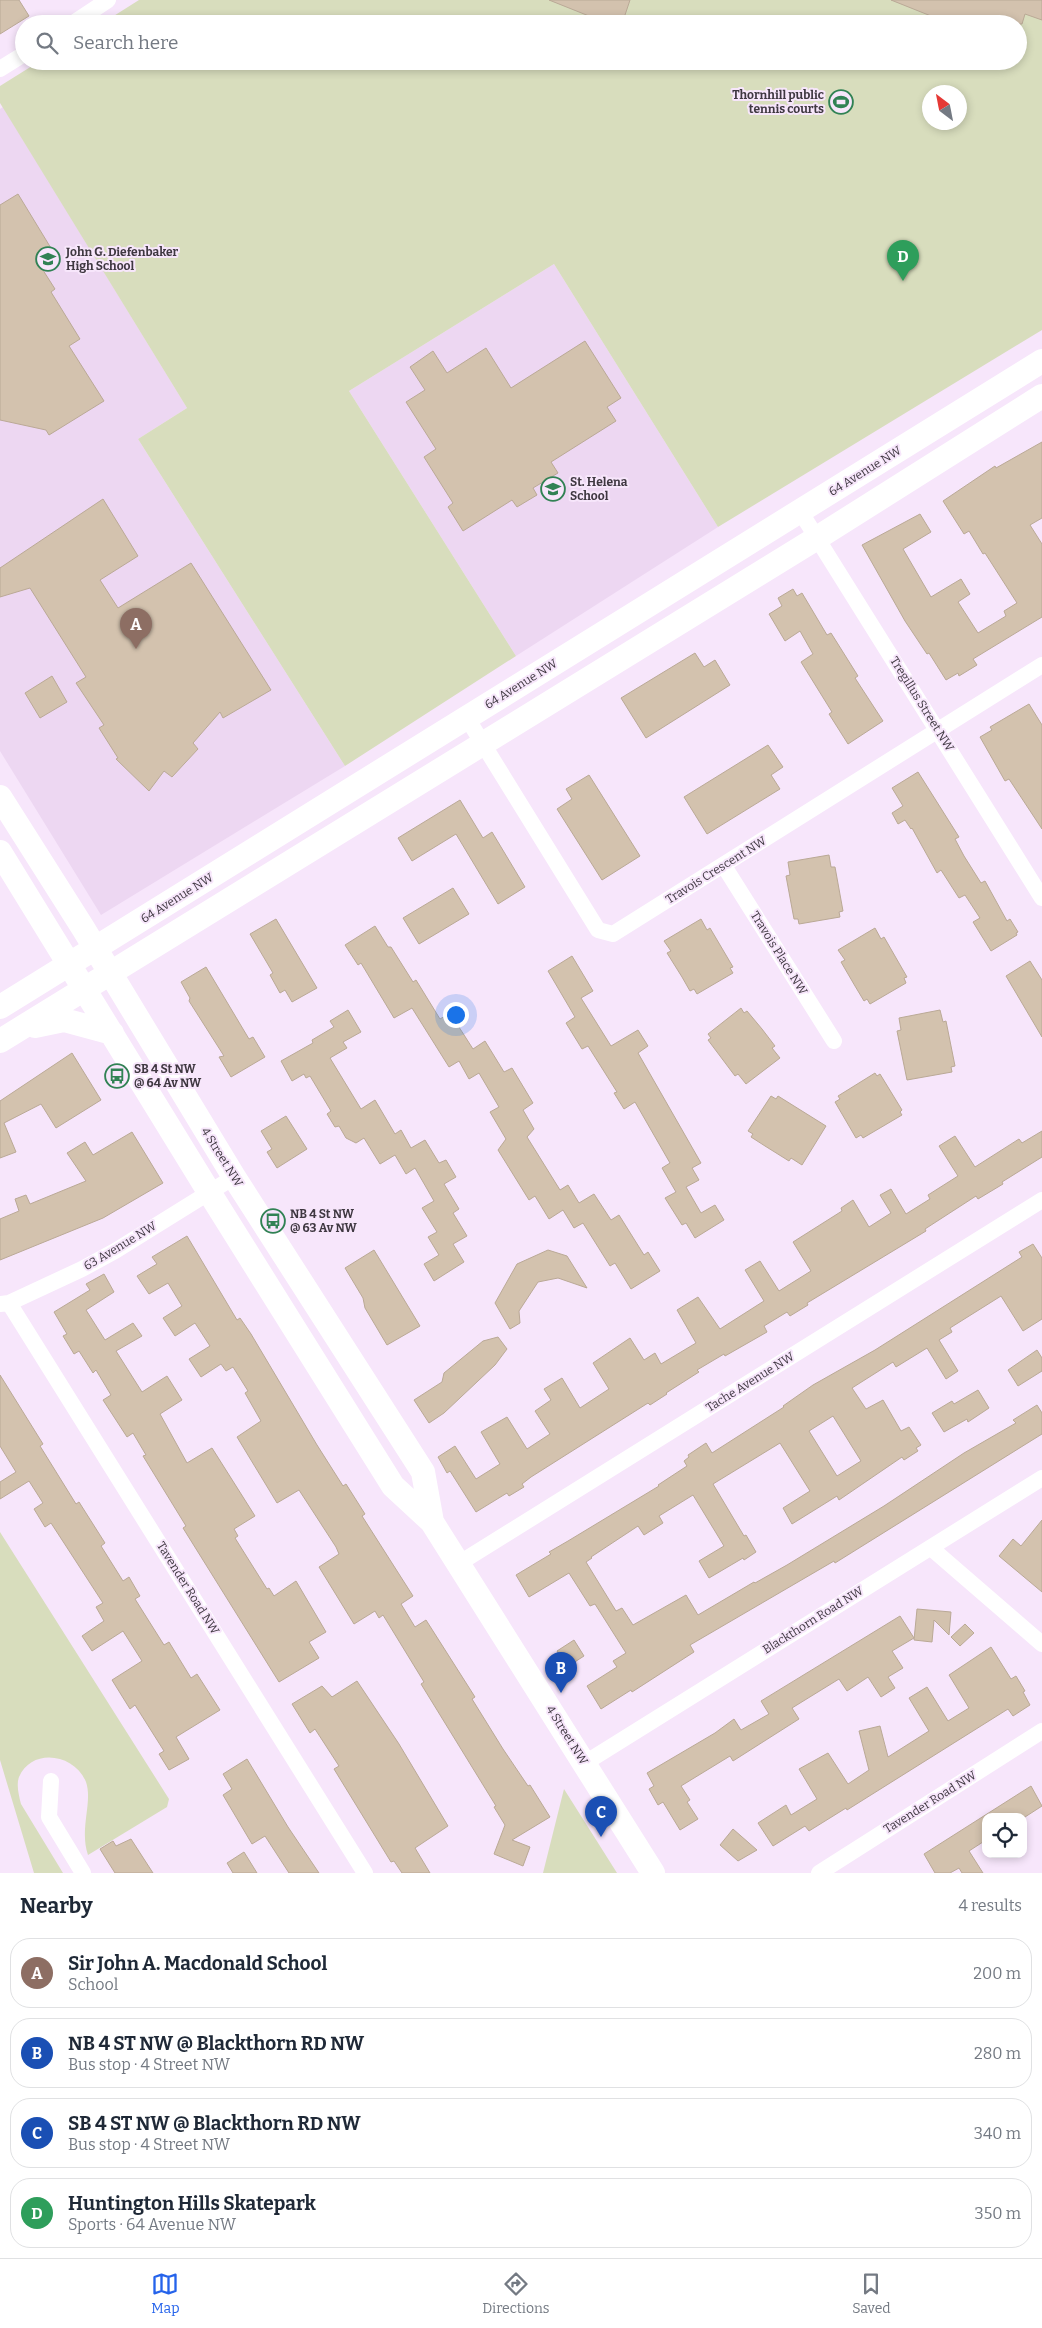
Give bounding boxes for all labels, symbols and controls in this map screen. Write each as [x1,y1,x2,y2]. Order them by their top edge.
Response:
search box [15,15,1027,70]
icon: search [33,29,61,57]
text: Search here [73,31,178,54]
north arrow [922,85,967,130]
place label: Thornhill public tennis courts [732,88,824,116]
sports icon: Thornhill public tennis courts [828,89,854,115]
pin: D [887,240,919,281]
place label: John G. Diefenbaker High School [65,245,179,273]
school or university icon: John G. Diefenbaker High School [35,246,61,272]
street label: 64 Avenue NW [826,443,904,499]
place label: St. Helena School [570,475,628,503]
school or university icon: St. Helena School [540,476,566,502]
pin: A [120,608,152,649]
street label: Tregillus Street NW [887,654,957,754]
street label: 64 Avenue NW [482,656,560,712]
street label: Travois Crescent NW [663,833,769,907]
street label: 64 Avenue NW [138,870,216,926]
street label: Travois Place NW [748,909,811,998]
your location [443,1002,469,1028]
place label: SB 4 St NW @ 64 Av NW [134,1062,202,1090]
bus stop icon: SB 4 St NW @ 64 Av NW [104,1063,130,1089]
street label: 4 Street NW [198,1125,246,1190]
place label: NB 4 St NW @ 63 Av NW [290,1207,358,1235]
bus stop icon: NB 4 St NW @ 63 Av NW [260,1208,286,1234]
street label: 63 Avenue NW [81,1218,159,1273]
street label: Tache Avenue NW [703,1349,797,1415]
street label: Tavender Road NW [154,1539,222,1637]
street label: Blackthorn Road NW [760,1583,866,1657]
pin: B [545,1652,577,1693]
street label: 4 Street NW [543,1703,591,1768]
street label: Tavender Road NW [881,1768,979,1836]
pin: C [585,1796,617,1837]
map controls [982,1813,1027,1858]
button: locate [982,1813,1027,1858]
text: Nearby [20,1893,93,1919]
text: 4 results [959,1896,1022,1915]
text: Sir John A. Macdonald School [68,1952,327,1975]
text: A [31,1964,43,1983]
text: 200 m [973,1964,1021,1983]
text: School [68,1975,118,1994]
text: NB 4 ST NW @ Blackthorn RD NW [68,2032,364,2055]
text: B [32,2044,42,2063]
text: 280 m [974,2044,1021,2063]
text: Bus stop · 4 Street NW [68,2055,230,2074]
text: SB 4 ST NW @ Blackthorn RD NW [68,2112,361,2135]
text: C [32,2124,42,2143]
text: 340 m [974,2124,1021,2143]
text: Bus stop · 4 Street NW [68,2135,230,2154]
text: Huntington Hills Skatepark [68,2192,316,2215]
text: D [31,2204,43,2223]
text: 350 m [975,2204,1021,2223]
text: Sports · 64 Avenue NW [68,2215,236,2234]
tab: Map [151,2270,180,2317]
tab: Directions [482,2270,550,2317]
tab: Saved [852,2270,891,2317]

